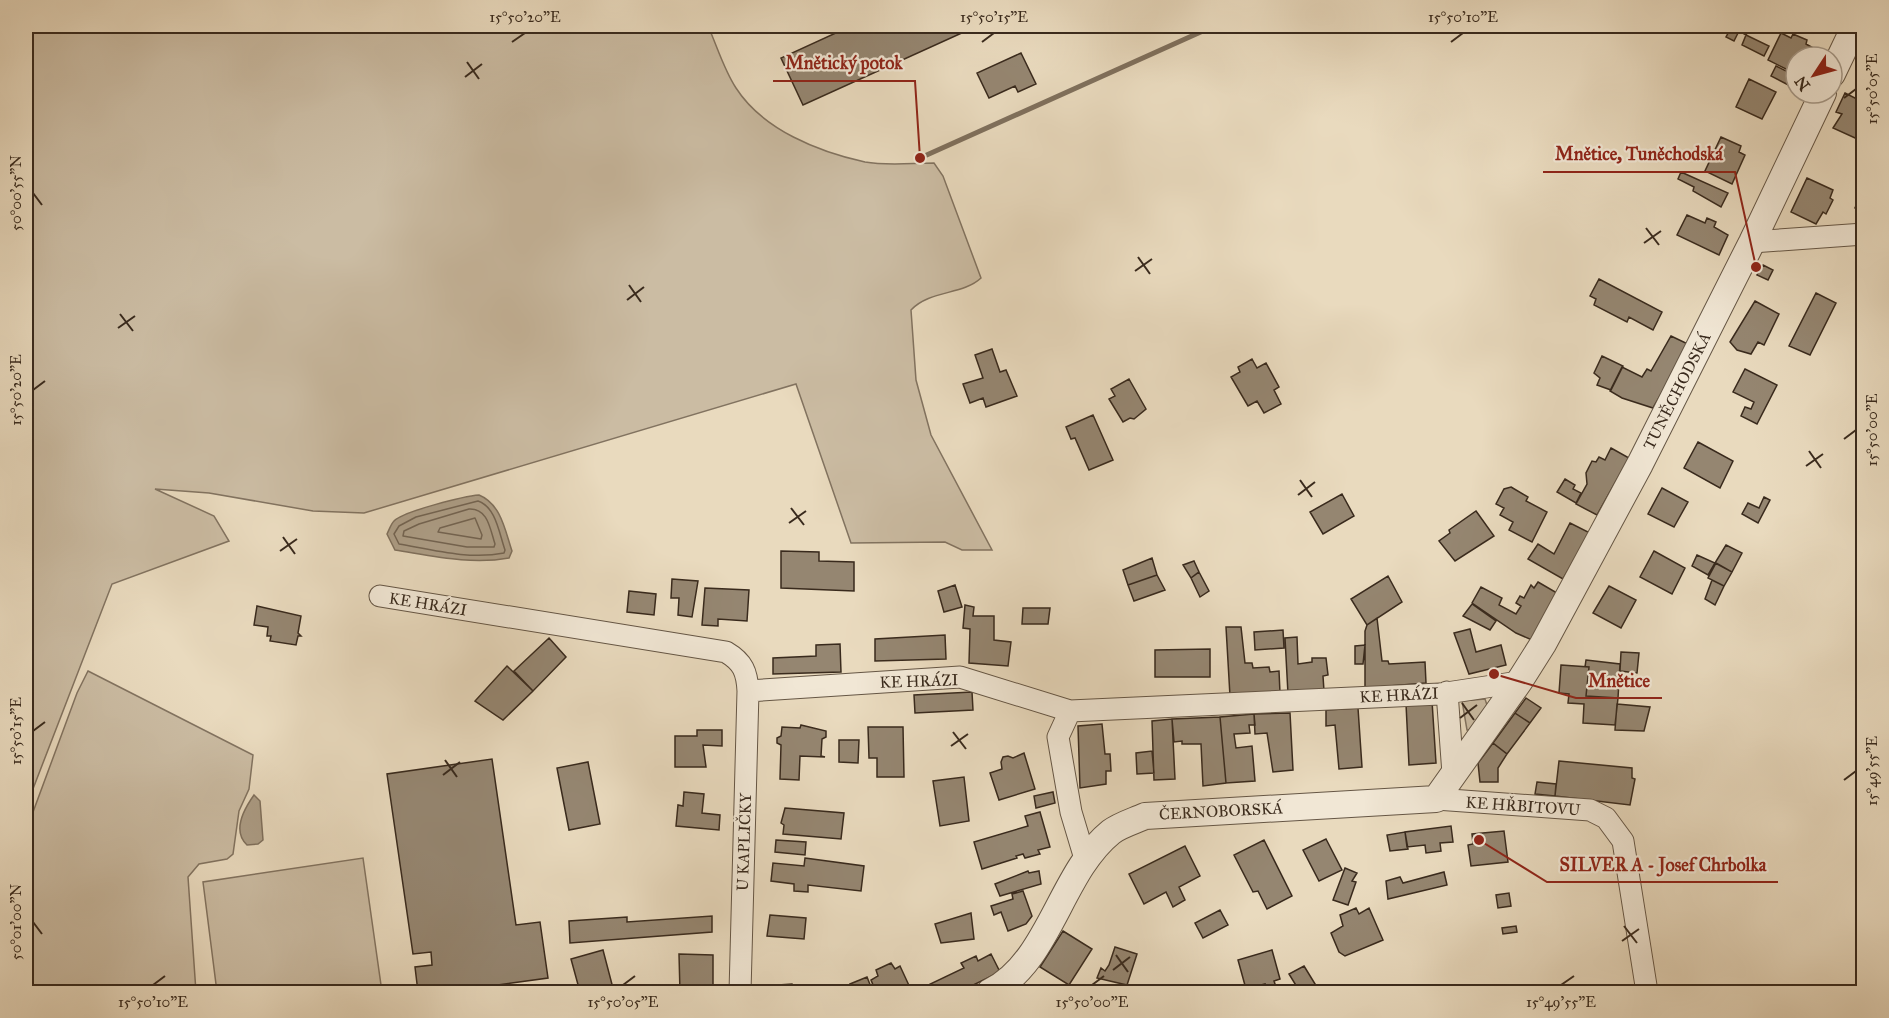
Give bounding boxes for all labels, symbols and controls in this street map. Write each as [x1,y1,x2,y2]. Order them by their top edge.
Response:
text: 15°50'20"E [489,8,561,26]
text: 15°50'15"E [960,8,1028,26]
text: 15°50'10"E [1428,8,1498,26]
callout: Mnětický potok [773,45,915,81]
north arrow [1784,45,1844,105]
text: Mnětický potok [785,52,903,75]
text: 15°50'05"E [1863,53,1881,125]
text: N [1790,72,1814,95]
callout: Mnětice, Tuněchodská [1543,136,1735,172]
text: Mnětice, Tuněchodská [1555,143,1723,165]
text: 50°00'55"N [7,155,25,231]
street label: TUNĚCHODSKÁ [1638,328,1715,453]
text: 15°50'20"E [7,354,25,426]
text: 15°50'00"E [1863,393,1881,466]
street label: KE HRÁZI [388,587,469,620]
callout: Mnětice [1576,662,1662,698]
street label: KE HRÁZI [879,669,959,692]
text: Mnětice [1588,670,1651,692]
street label: KE HRÁZI [1359,682,1439,707]
text: 15°50'15"E [7,697,25,765]
text: 15°49'55"E [1863,736,1881,806]
street label: KE HŘBITOVU [1465,791,1582,820]
street label: U KAPLIČKY [732,792,755,891]
street label: ČERNOBORSKÁ [1158,797,1284,824]
callout: SILVER A - Josef Chrbolka [1547,846,1778,882]
text: SILVER A - Josef Chrbolka [1560,854,1767,877]
text: 50°01'00"N [7,883,25,960]
text: 15°50'10"E [118,993,188,1011]
text: 15°50'05"E [587,993,659,1011]
text: 15°50'00"E [1056,993,1129,1011]
text: 15°49'55"E [1526,993,1596,1011]

